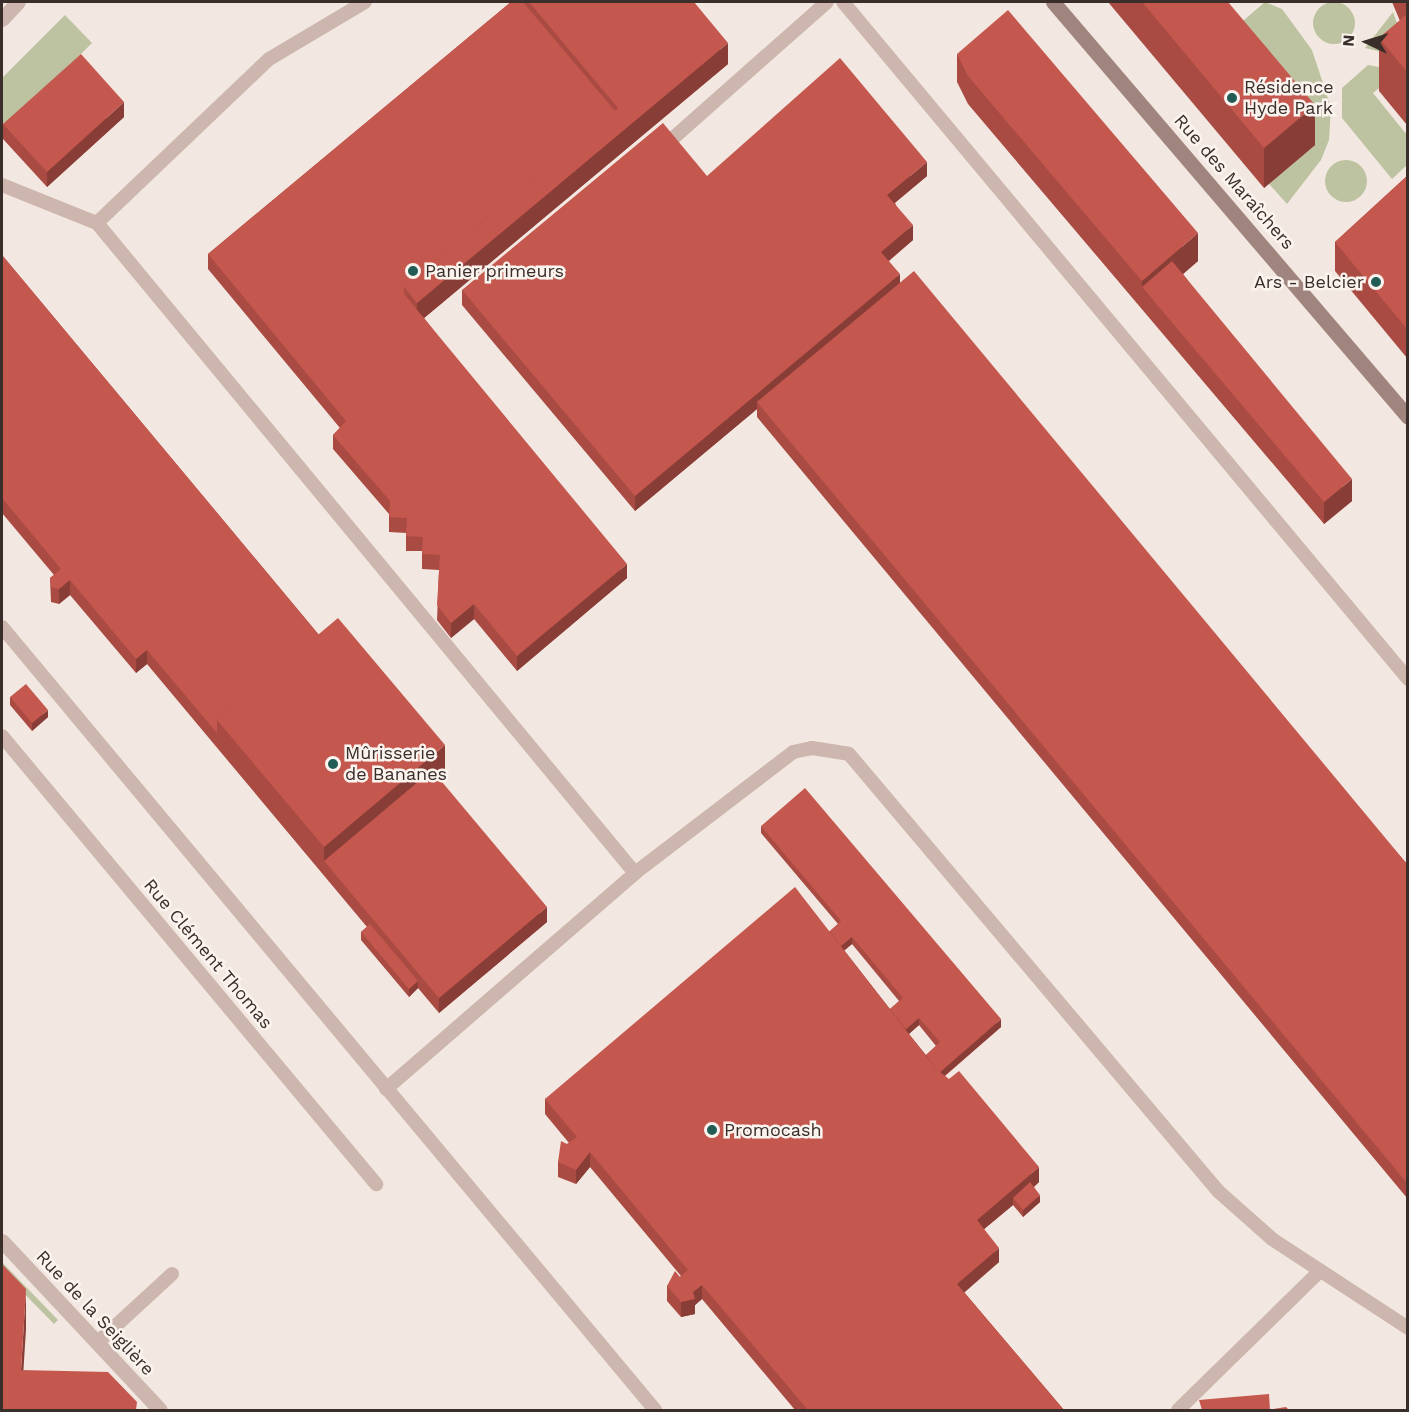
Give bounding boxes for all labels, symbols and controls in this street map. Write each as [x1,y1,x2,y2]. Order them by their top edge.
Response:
north arrow [1337,12,1397,72]
text: N [1339,34,1358,47]
place label: Résidence Hyde Park [1244,77,1334,119]
marker: Résidence Hyde Park [1225,91,1239,105]
street label: Rue des Maraîchers [1169,110,1299,254]
place label: Panier primeurs [425,260,564,282]
marker: Panier primeurs [406,264,420,278]
place label: Ars - Belcier [1254,271,1364,293]
marker: Ars - Belcier [1369,275,1383,289]
place label: Mûrisserie de Bananes [345,743,447,786]
marker: Mûrisserie de Bananes [326,757,340,771]
street label: Rue Clément Thomas [139,875,277,1033]
place label: Promocash [724,1119,822,1141]
marker: Promocash [705,1123,719,1137]
street label: Rue de la Seiglière [31,1246,159,1380]

